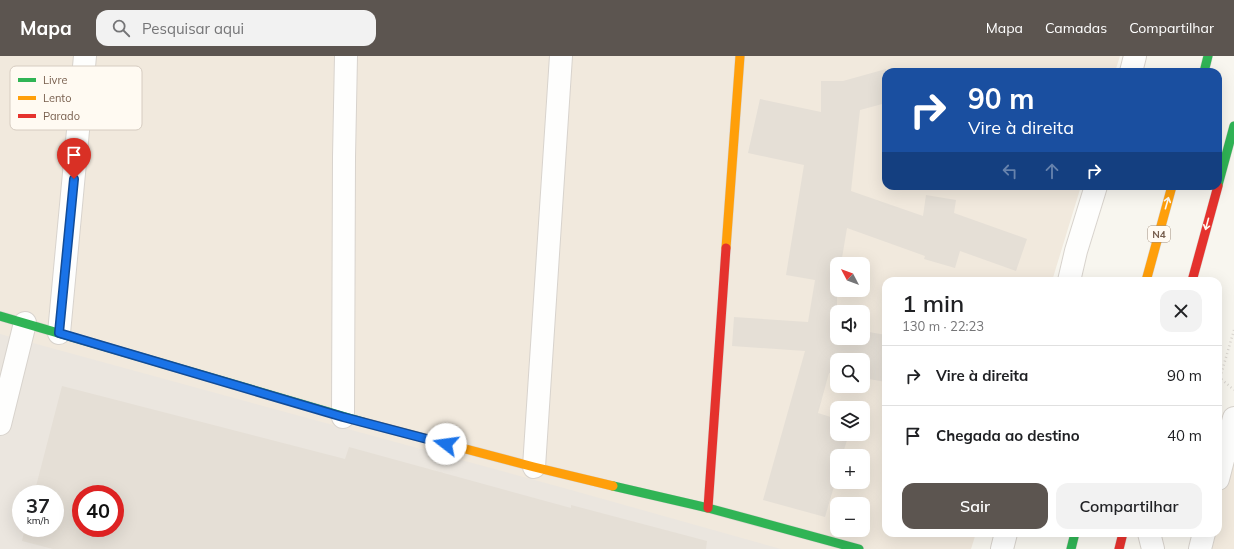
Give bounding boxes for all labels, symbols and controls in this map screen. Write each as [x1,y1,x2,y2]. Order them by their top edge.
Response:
search box [96,10,376,46]
text: Mapa [20,16,72,40]
icon: search [110,17,132,39]
text: Pesquisar aqui [142,19,244,38]
text: Mapa [986,19,1023,37]
text: Camadas [1045,19,1107,37]
text: Compartilhar [1129,19,1214,37]
legend [10,66,142,130]
text: Livre [43,73,67,87]
text: 90 m [968,81,1034,116]
icon: right [902,84,954,136]
text: Lento [43,91,71,105]
text: Parado [43,109,80,123]
text: Vire à direita [968,116,1074,139]
pin [57,138,91,179]
icon: arrive [63,144,85,166]
icon: left [999,160,1021,182]
icon: ahead [1041,160,1063,182]
icon: right [1083,160,1105,182]
one-way arrow [1164,197,1171,210]
one-way arrow [1203,217,1211,230]
road number: N4 [1148,226,1170,242]
north arrow [830,257,870,297]
map controls [830,257,870,537]
text: 1 min [902,288,964,318]
button: close [1160,290,1202,332]
button: sound [830,305,870,345]
text: 130 m · 22:23 [902,318,984,334]
button: search [830,353,870,393]
icon: right [902,365,924,387]
text: Vire à direita [936,366,1028,385]
text: 90 m [1167,366,1202,385]
button: layers [830,401,870,441]
position arrow [425,423,467,465]
icon: arrive [902,425,924,447]
text: Chegada ao destino [936,426,1080,445]
text: 40 m [1167,426,1202,445]
button: + [830,449,870,489]
button: Sair [902,483,1048,529]
button: Compartilhar [1056,483,1202,529]
speed limit sign: 40 [72,485,124,537]
text: 37 [26,493,50,518]
button: − [830,497,870,537]
text: km/h [27,514,49,527]

